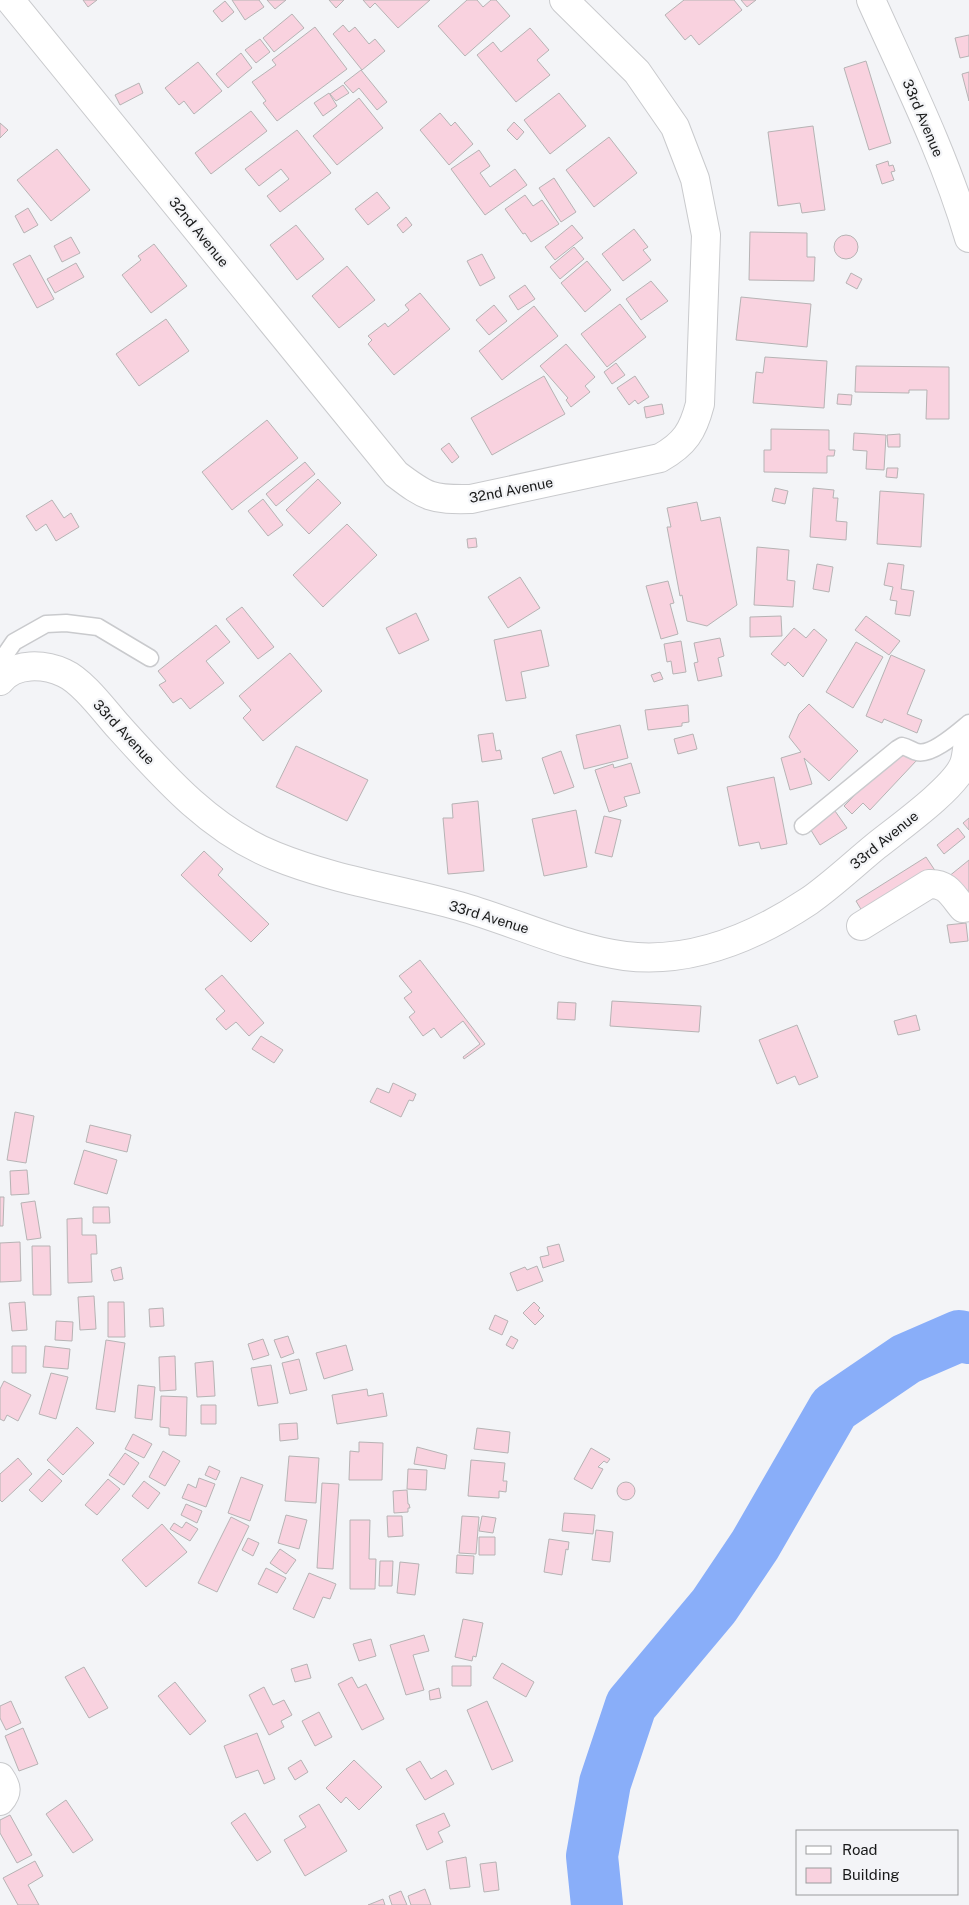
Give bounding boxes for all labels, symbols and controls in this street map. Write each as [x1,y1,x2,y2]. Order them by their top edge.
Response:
street label: 33rd Avenue [899,77,947,159]
street label: 32nd Avenue [166,194,232,270]
street label: 32nd Avenue [468,474,554,506]
street label: 33rd Avenue [90,696,158,768]
street label: 33rd Avenue [847,808,921,872]
street label: 33rd Avenue [447,897,531,937]
legend [796,1830,959,1895]
text: Road [842,1841,878,1858]
text: Building [842,1866,900,1883]

